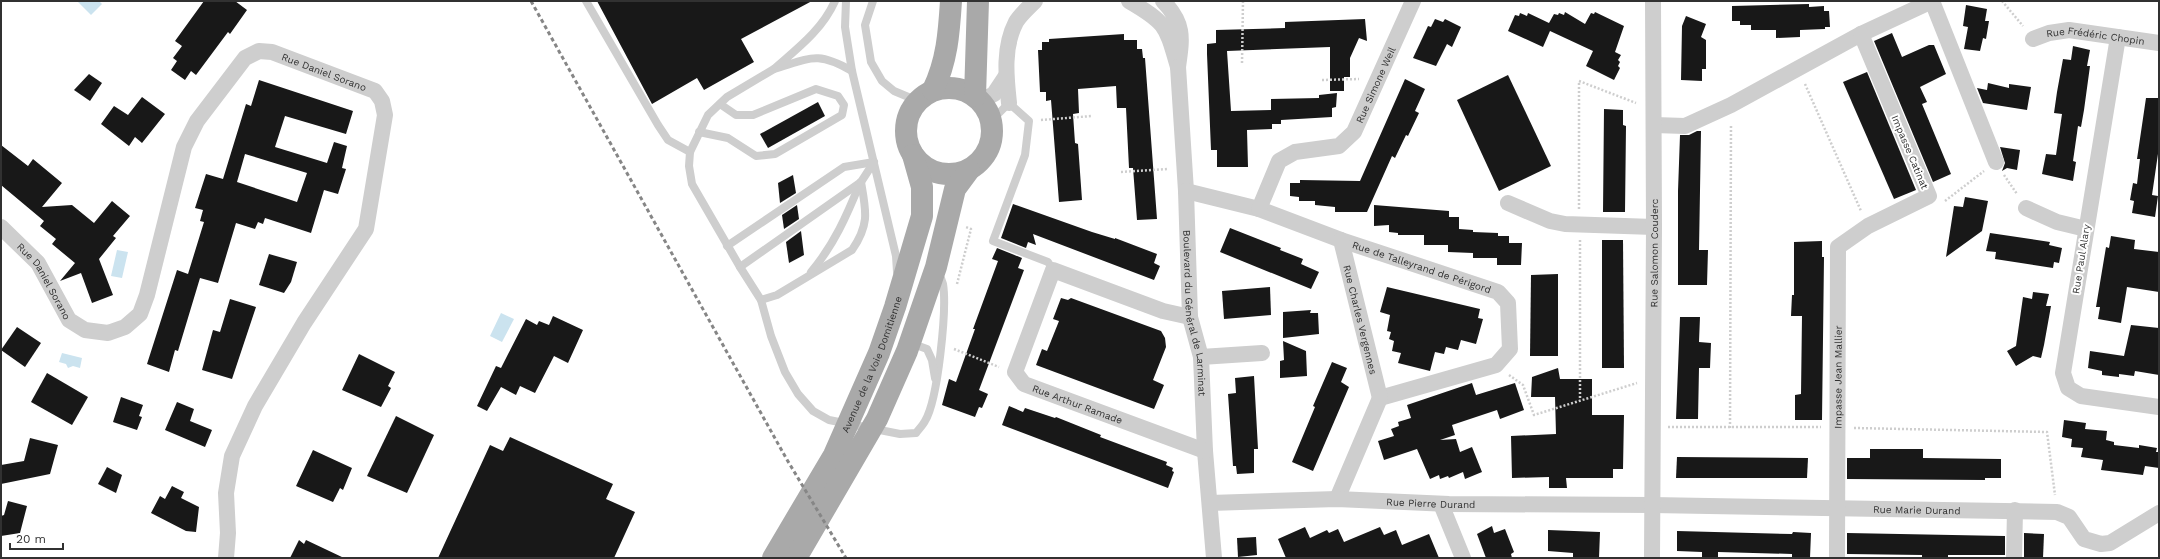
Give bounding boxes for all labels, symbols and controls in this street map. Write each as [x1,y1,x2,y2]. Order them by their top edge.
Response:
street label: Rue Frédéric Chopin [2045,24,2145,46]
street label: Rue Simone Weil [1353,45,1397,125]
street label: Rue Daniel Sorano [280,51,368,93]
street label: Impasse Catinat [1889,113,1931,191]
street label: Rue Salomon Couderc [1648,198,1660,307]
street label: Rue Paul Alary [2070,223,2092,294]
street label: Boulevard du Général de Larminat [1182,230,1208,397]
street label: Rue de Talleyrand de Périgord [1351,239,1493,295]
street label: Rue Daniel Sorano [15,241,73,321]
street label: Rue Charles Vergennes [1342,264,1379,375]
street label: Avenue de la Voie Domitienne [839,295,904,434]
street label: Impasse Jean Mallier [1832,325,1843,429]
street label: Rue Arthur Ramade [1031,382,1124,426]
street label: Rue Pierre Durand [1386,496,1475,510]
street label: Rue Marie Durand [1873,503,1961,516]
scale bar [10,525,63,551]
text: 20 m [16,532,46,546]

